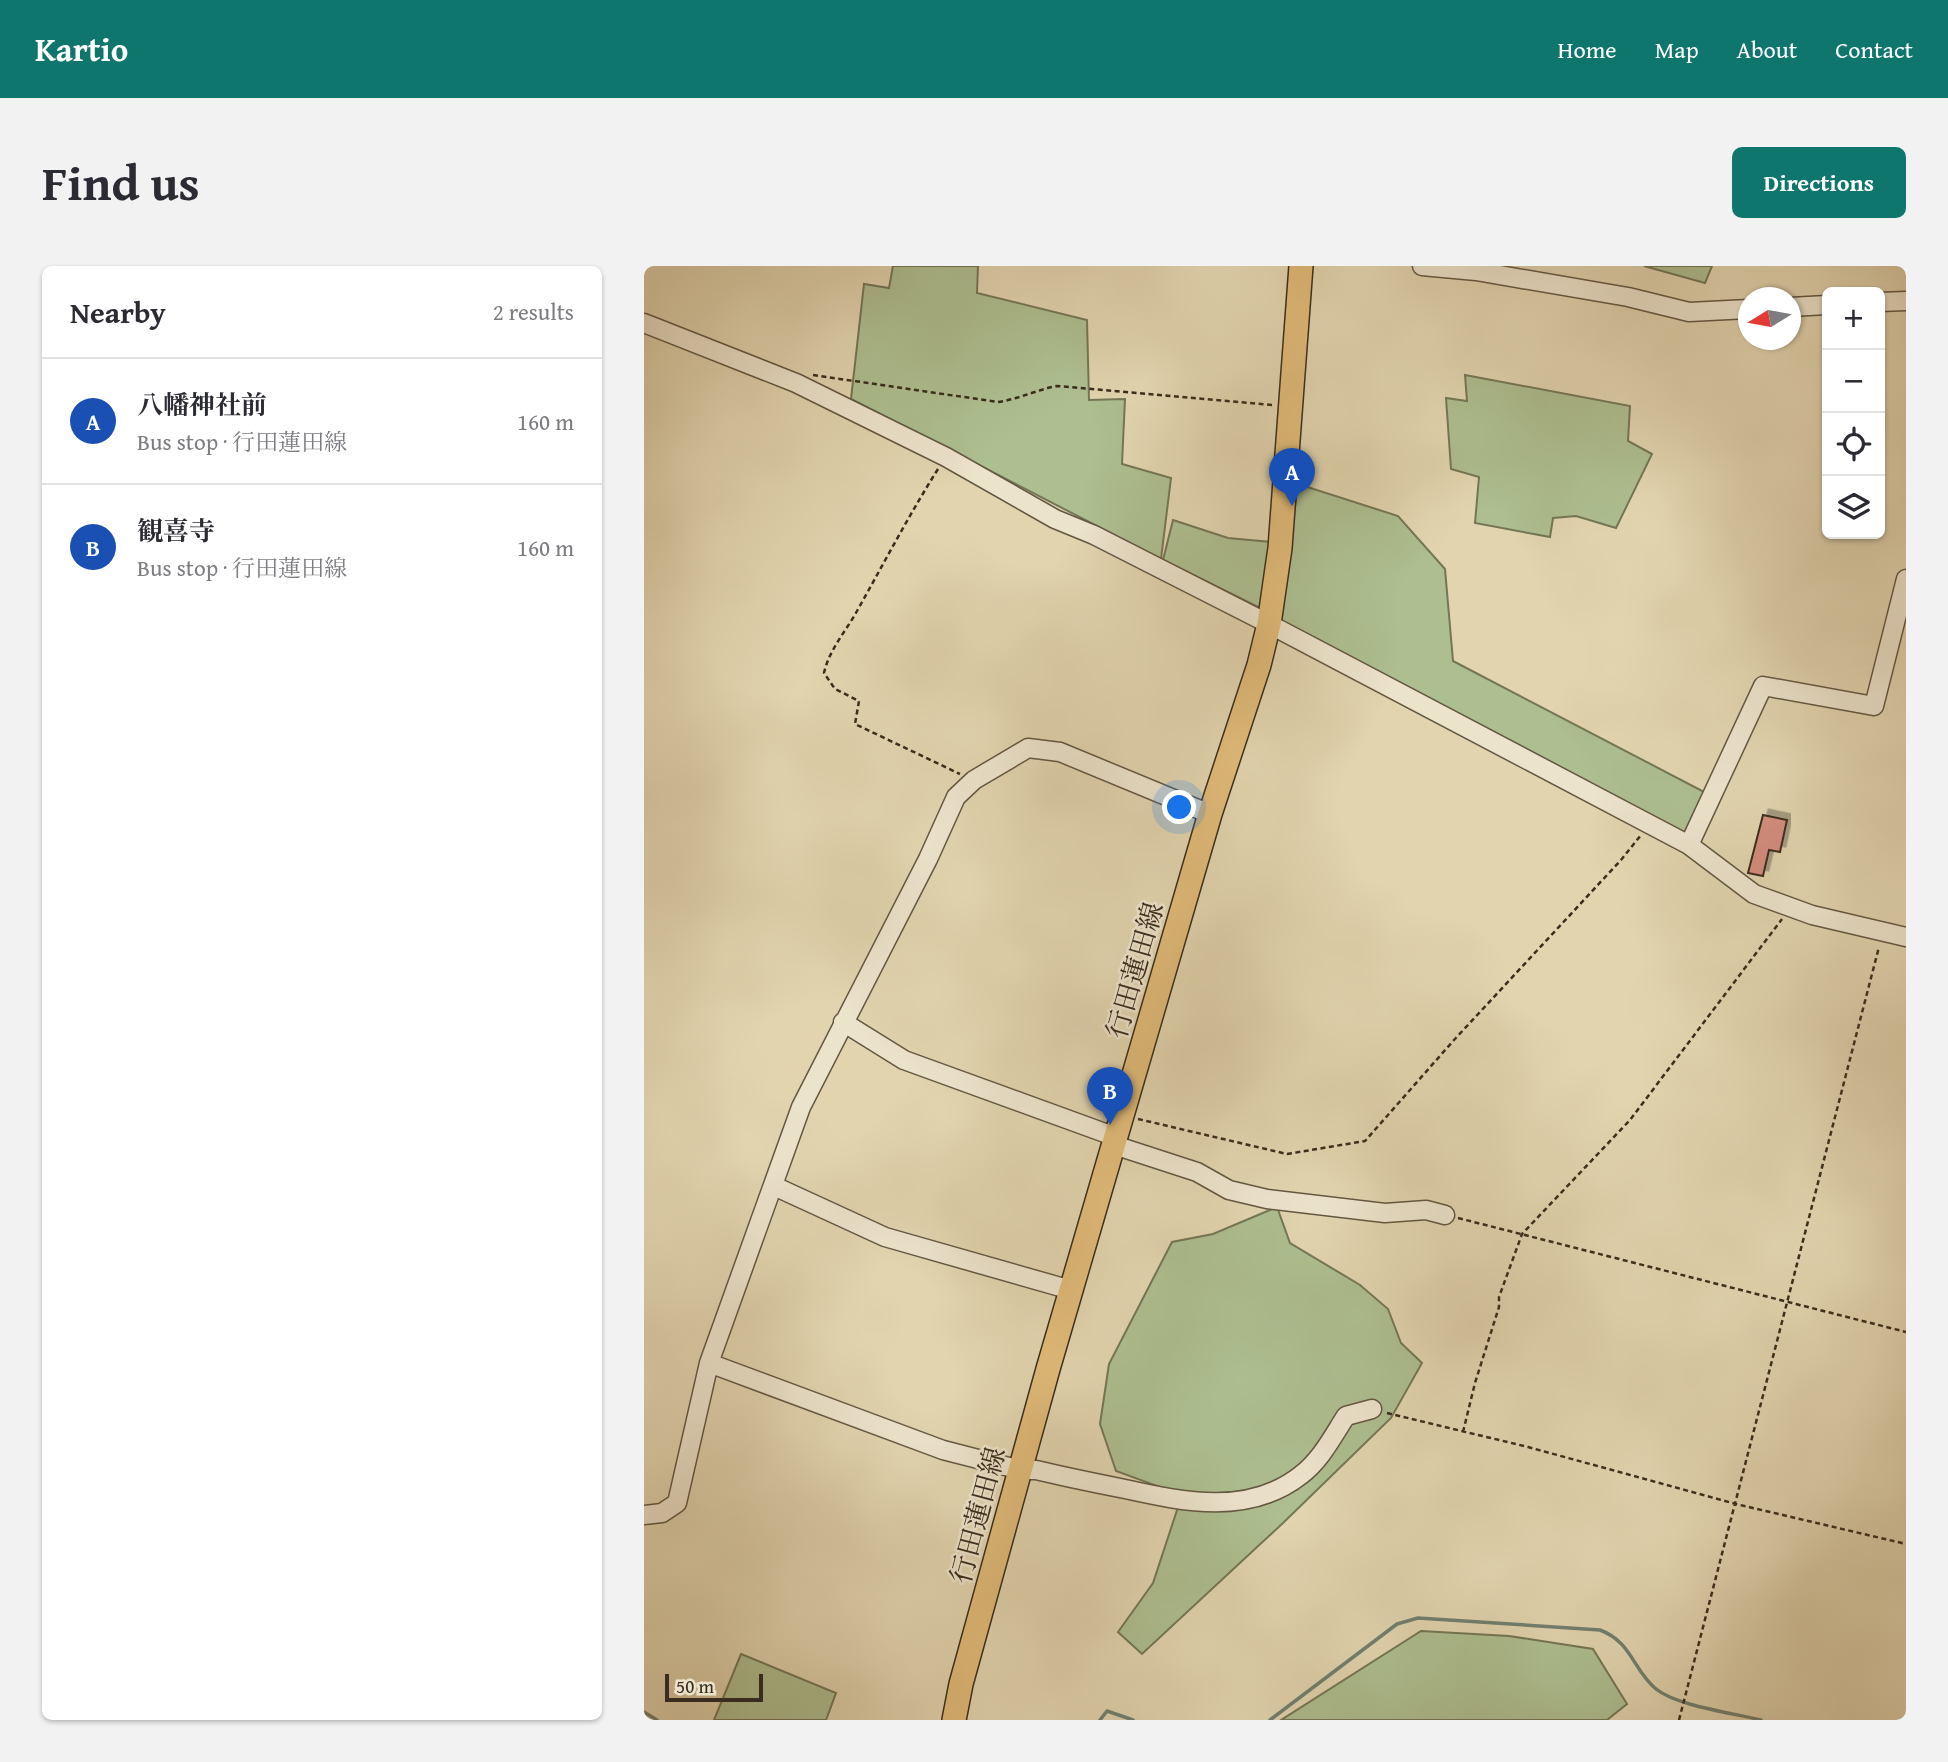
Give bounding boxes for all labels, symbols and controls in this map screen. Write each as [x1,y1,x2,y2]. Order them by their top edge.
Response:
text: Kartio [35,25,128,73]
text: Home [1558,32,1617,67]
text: Map [1655,32,1699,67]
text: About [1737,32,1797,67]
text: Contact [1835,32,1913,67]
text: Find us [42,146,200,218]
button: Directions [1732,147,1906,218]
north arrow [1738,287,1801,350]
map controls [1822,287,1885,539]
button: + [1822,287,1885,350]
text: Nearby [70,290,166,334]
text: 2 results [493,295,574,328]
button: − [1822,350,1885,413]
text: 八幡神社前 [137,385,267,424]
text: A [86,405,100,438]
text: 160 m [517,405,574,438]
button: locate [1822,413,1885,476]
text: Bus stop · 行田蓮田線 [137,425,347,458]
pin: A [1269,448,1315,506]
button: layers [1822,476,1885,539]
text: 観喜寺 [137,511,215,550]
text: B [86,531,100,564]
text: 160 m [517,531,574,564]
text: Bus stop · 行田蓮田線 [137,551,347,584]
your location [1162,790,1196,824]
street label: 行田蓮田線 [1095,897,1173,1043]
pin: B [1087,1067,1133,1125]
street label: 行田蓮田線 [939,1442,1015,1588]
scale bar [665,1671,763,1703]
text: 50 m [676,1672,714,1700]

